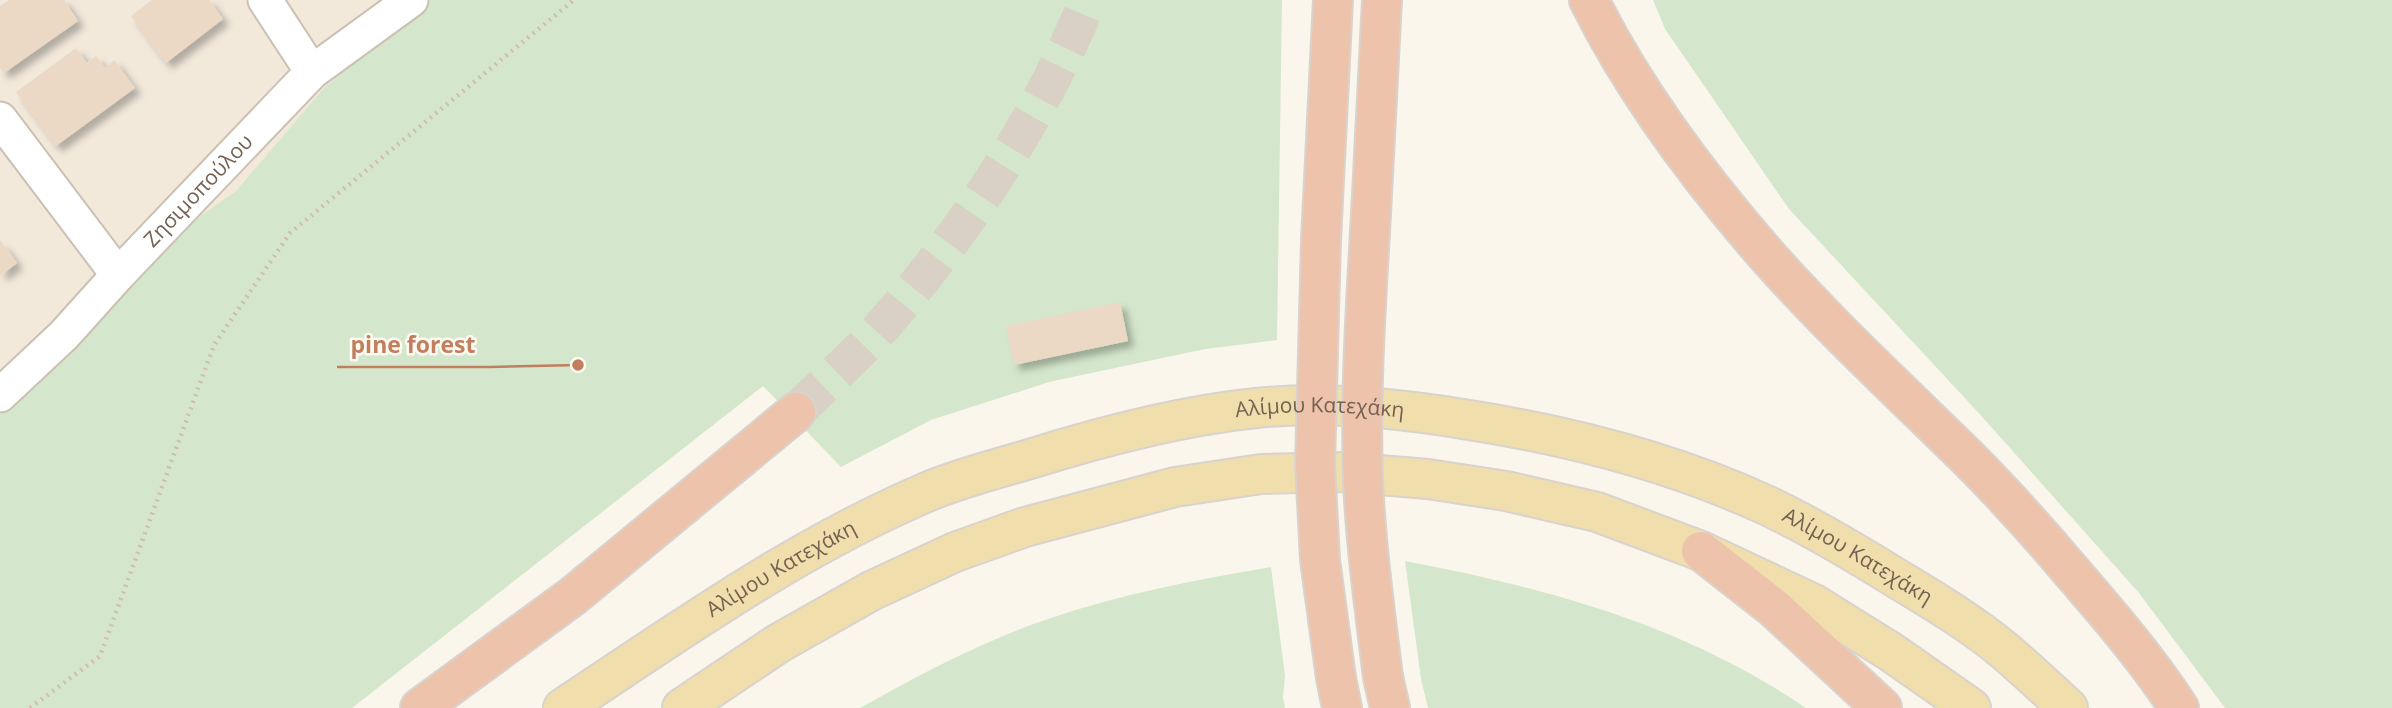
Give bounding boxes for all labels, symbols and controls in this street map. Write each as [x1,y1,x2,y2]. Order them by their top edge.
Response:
street label: Ζησιμοπούλου [137,127,258,253]
callout: pine forest [337,323,490,367]
text: pine forest [351,328,475,360]
street label: Αλίμου Κατεχάκη [1233,390,1406,424]
street label: Αλίμου Κατεχάκη [1778,500,1938,610]
street label: Αλίμου Κατεχάκη [700,513,860,623]

